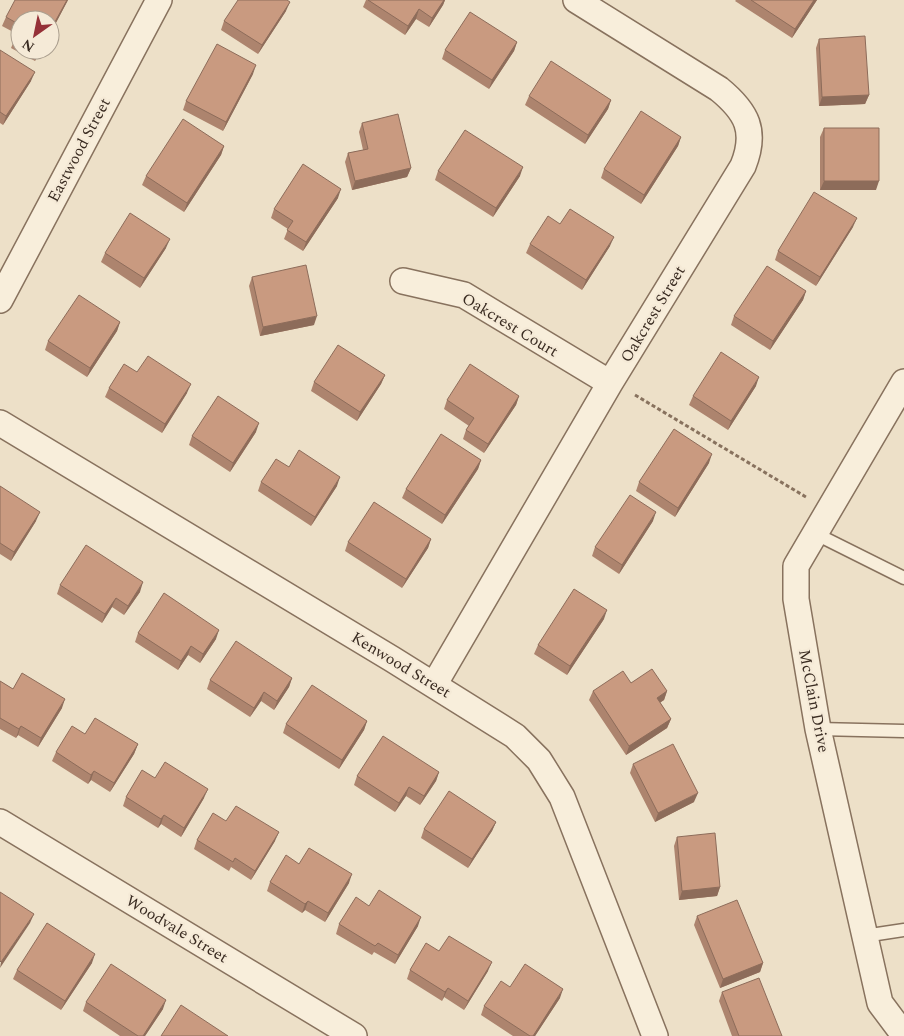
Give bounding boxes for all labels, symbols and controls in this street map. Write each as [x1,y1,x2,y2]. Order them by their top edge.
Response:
north arrow [10,10,60,60]
text: N [18,34,39,57]
street label: Eastwood Street [41,93,117,206]
street label: Oakcrest Street [615,261,692,367]
street label: Oakcrest Court [457,287,563,363]
street label: Kenwood Street [347,626,456,704]
street label: McClain Drive [792,647,836,755]
street label: Woodvale Street [121,889,233,969]

